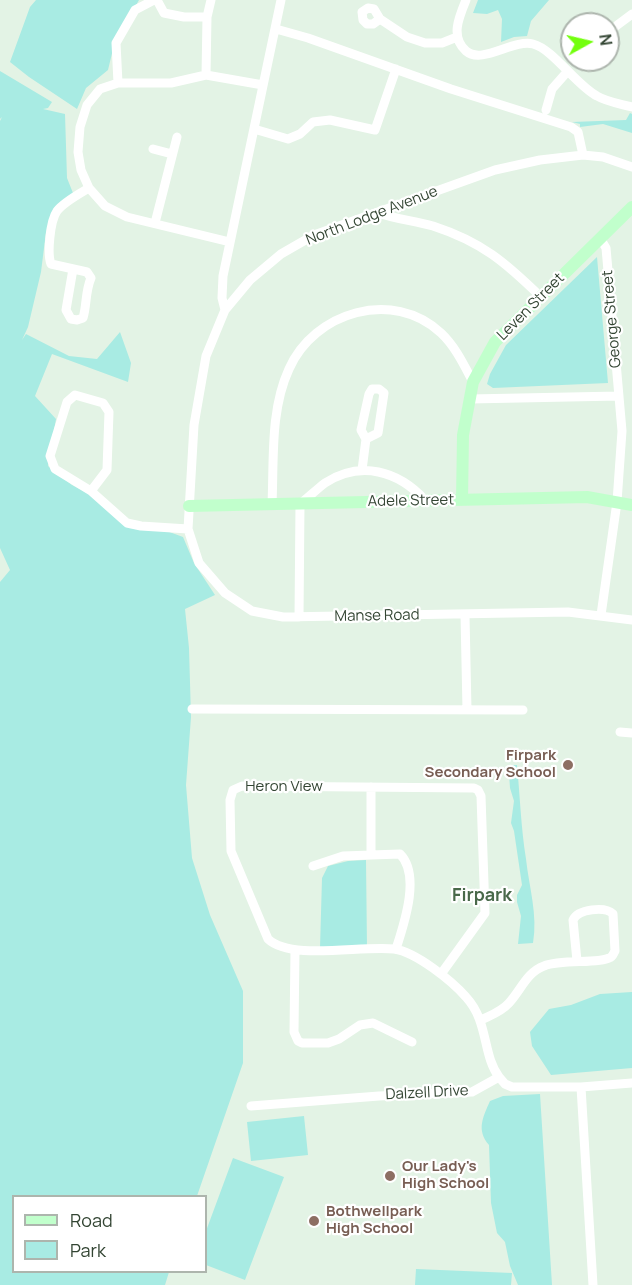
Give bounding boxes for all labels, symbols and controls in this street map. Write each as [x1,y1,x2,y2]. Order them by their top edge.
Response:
north arrow [560,12,620,72]
text: N [594,33,618,47]
street label: North Lodge Avenue [303,183,441,249]
street label: George Street [599,269,625,369]
street label: Leven Street [494,270,568,344]
street label: Adele Street [368,491,454,511]
street label: Manse Road [334,606,420,626]
place label: Firpark Secondary School [425,747,556,782]
marker: Firpark Secondary School [561,758,575,772]
street label: Heron View [245,778,323,796]
district label: Firpark [452,885,512,907]
street label: Dalzell Drive [385,1082,469,1104]
place label: Our Lady's High School [402,1158,489,1193]
marker: Our Lady's High School [383,1169,397,1183]
legend [12,1195,207,1273]
place label: Bothwellpark High School [326,1203,422,1238]
text: Road [70,1208,113,1232]
marker: Bothwellpark High School [307,1214,321,1228]
text: Park [70,1238,106,1262]

